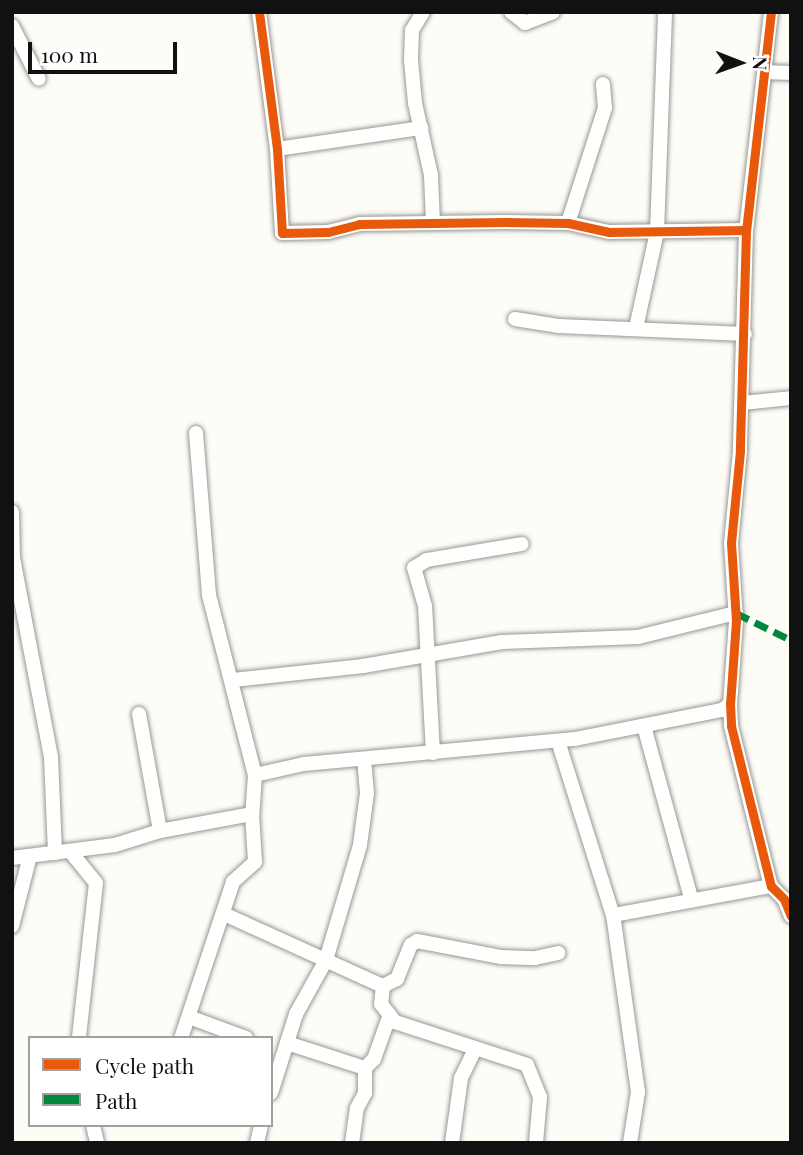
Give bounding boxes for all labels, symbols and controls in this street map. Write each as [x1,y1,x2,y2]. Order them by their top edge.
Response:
scale bar [32,28,180,72]
north arrow [705,28,775,98]
text: 100 m [41,40,98,68]
text: N [748,56,774,70]
legend [28,1036,273,1127]
text: Cycle path [95,1051,194,1079]
text: Path [95,1086,137,1114]

